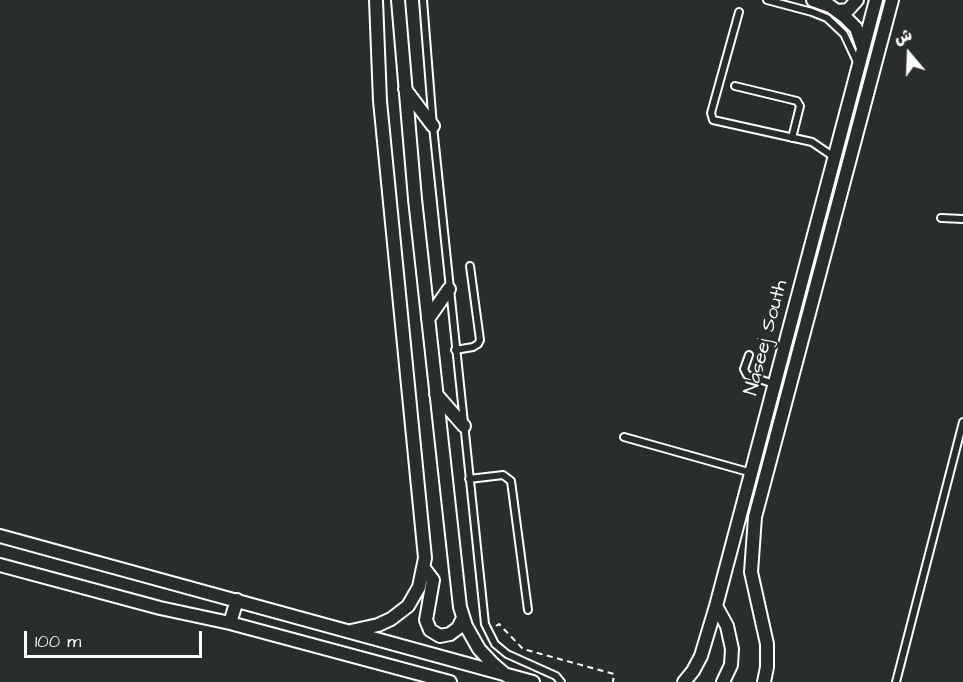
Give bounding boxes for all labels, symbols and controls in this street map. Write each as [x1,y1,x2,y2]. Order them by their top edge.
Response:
north arrow [879,24,939,84]
text: ش [891,24,915,50]
street label: Naseej South [740,278,794,398]
scale bar [27,619,206,657]
text: 100 m [35,629,81,654]

